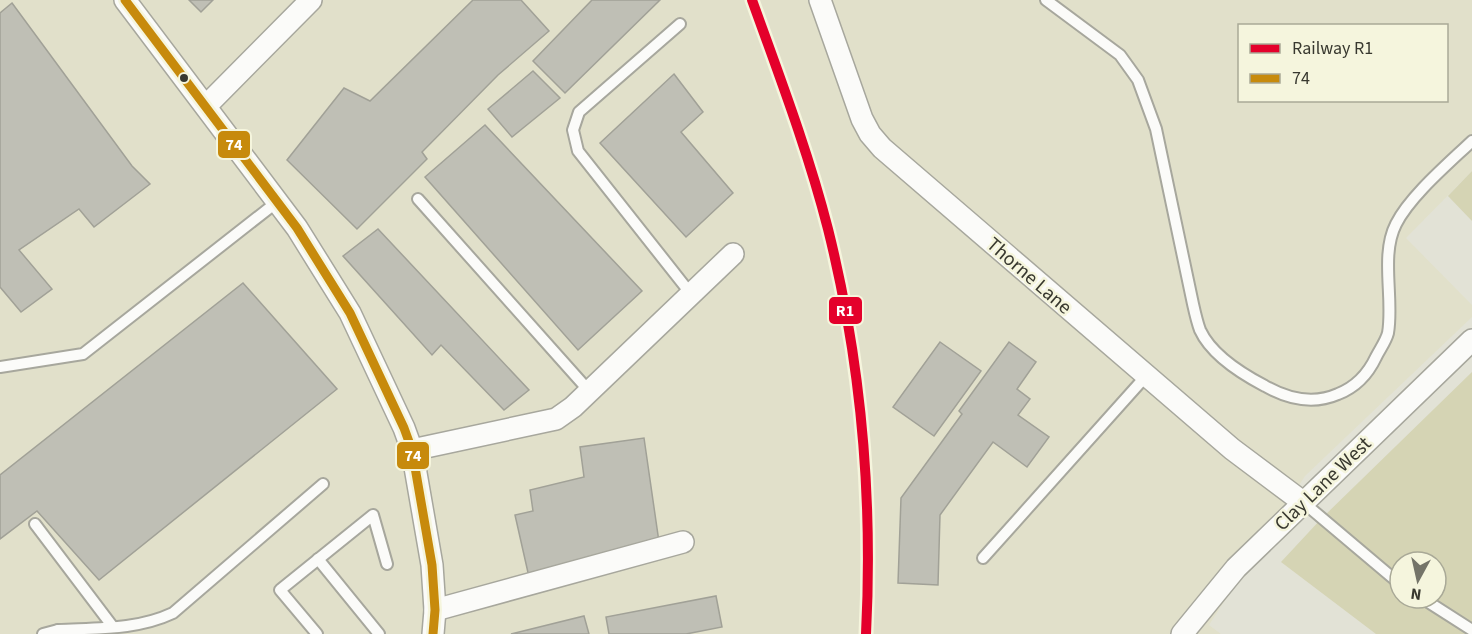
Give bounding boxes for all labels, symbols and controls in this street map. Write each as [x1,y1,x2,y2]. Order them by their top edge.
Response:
legend [1238,24,1448,102]
text: Railway R1 [1292,36,1373,61]
text: 74 [1292,66,1310,91]
unlabelled marker [178,72,190,84]
line badge: 74 [217,130,251,159]
text: 74 [226,134,243,156]
street label: Thorne Lane [980,231,1078,321]
line badge: R1 [828,296,863,325]
text: R1 [836,300,854,322]
street label: Clay Lane West [1268,430,1378,537]
line badge: 74 [396,441,430,470]
text: 74 [405,445,422,467]
north arrow [1388,550,1448,610]
text: N [1409,582,1423,605]

